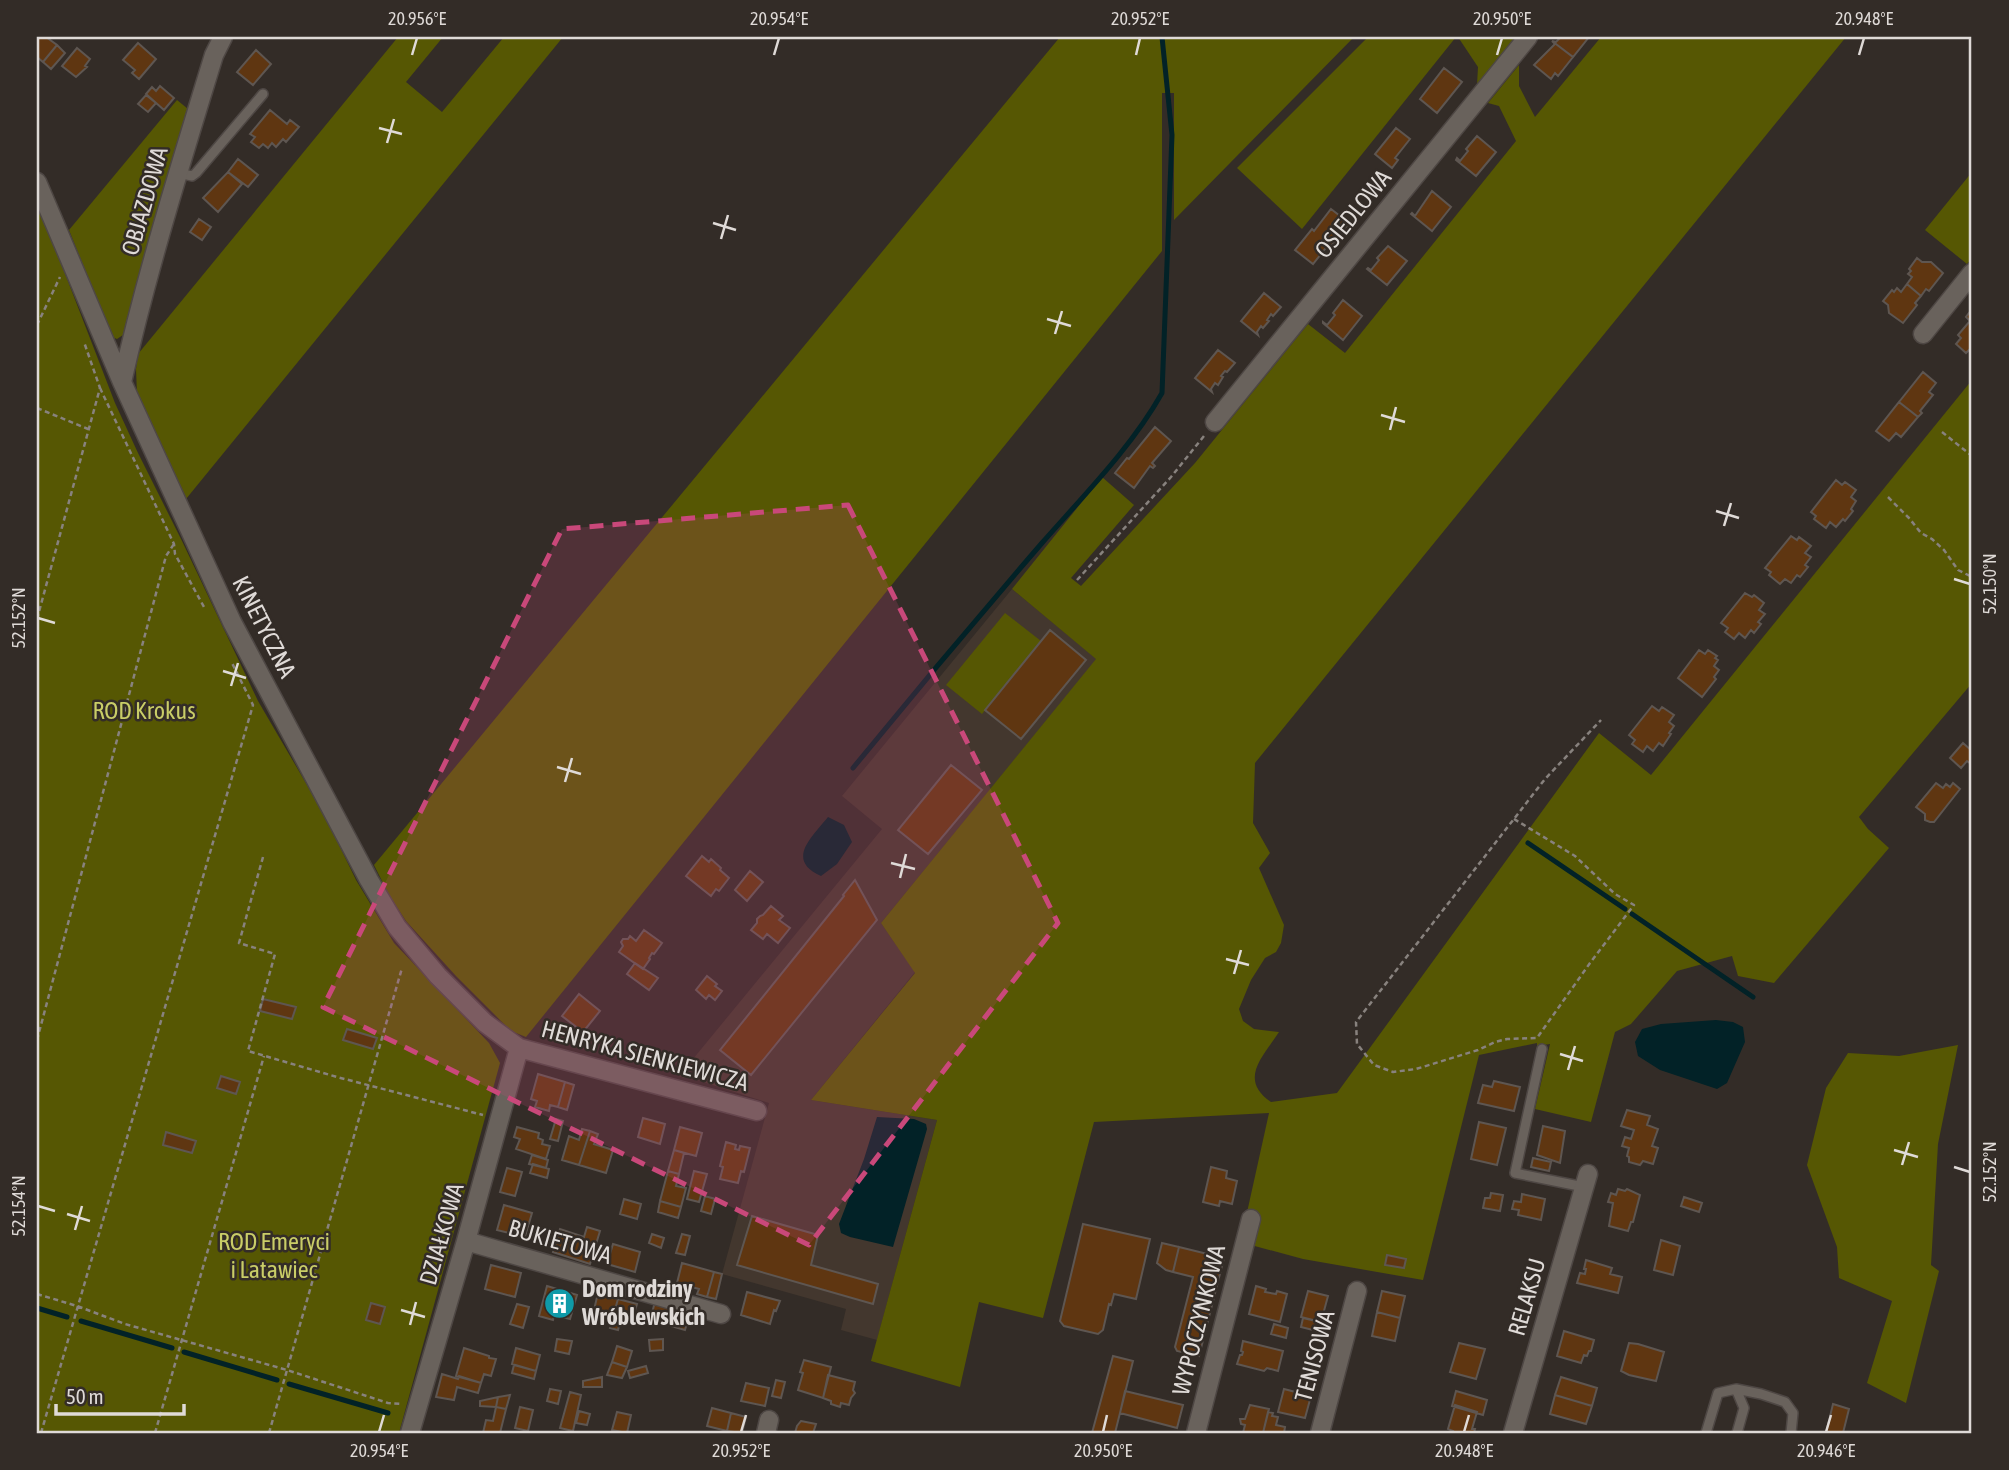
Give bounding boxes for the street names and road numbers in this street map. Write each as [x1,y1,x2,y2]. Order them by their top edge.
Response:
street label: OBJAZDOWA [116,143,173,258]
street label: OSIEDLOWA [1309,164,1396,263]
street label: KINETYCZNA [227,572,302,682]
street label: HENRYKA SIENKIEWICZA [539,1015,752,1096]
street label: DZIAŁKOWA [414,1180,469,1288]
street label: BUKIETOWA [505,1214,615,1269]
street label: WYPOCZYNKOWA [1167,1242,1230,1398]
street label: RELAKSU [1503,1255,1550,1339]
street label: TENISOWA [1289,1307,1340,1405]

